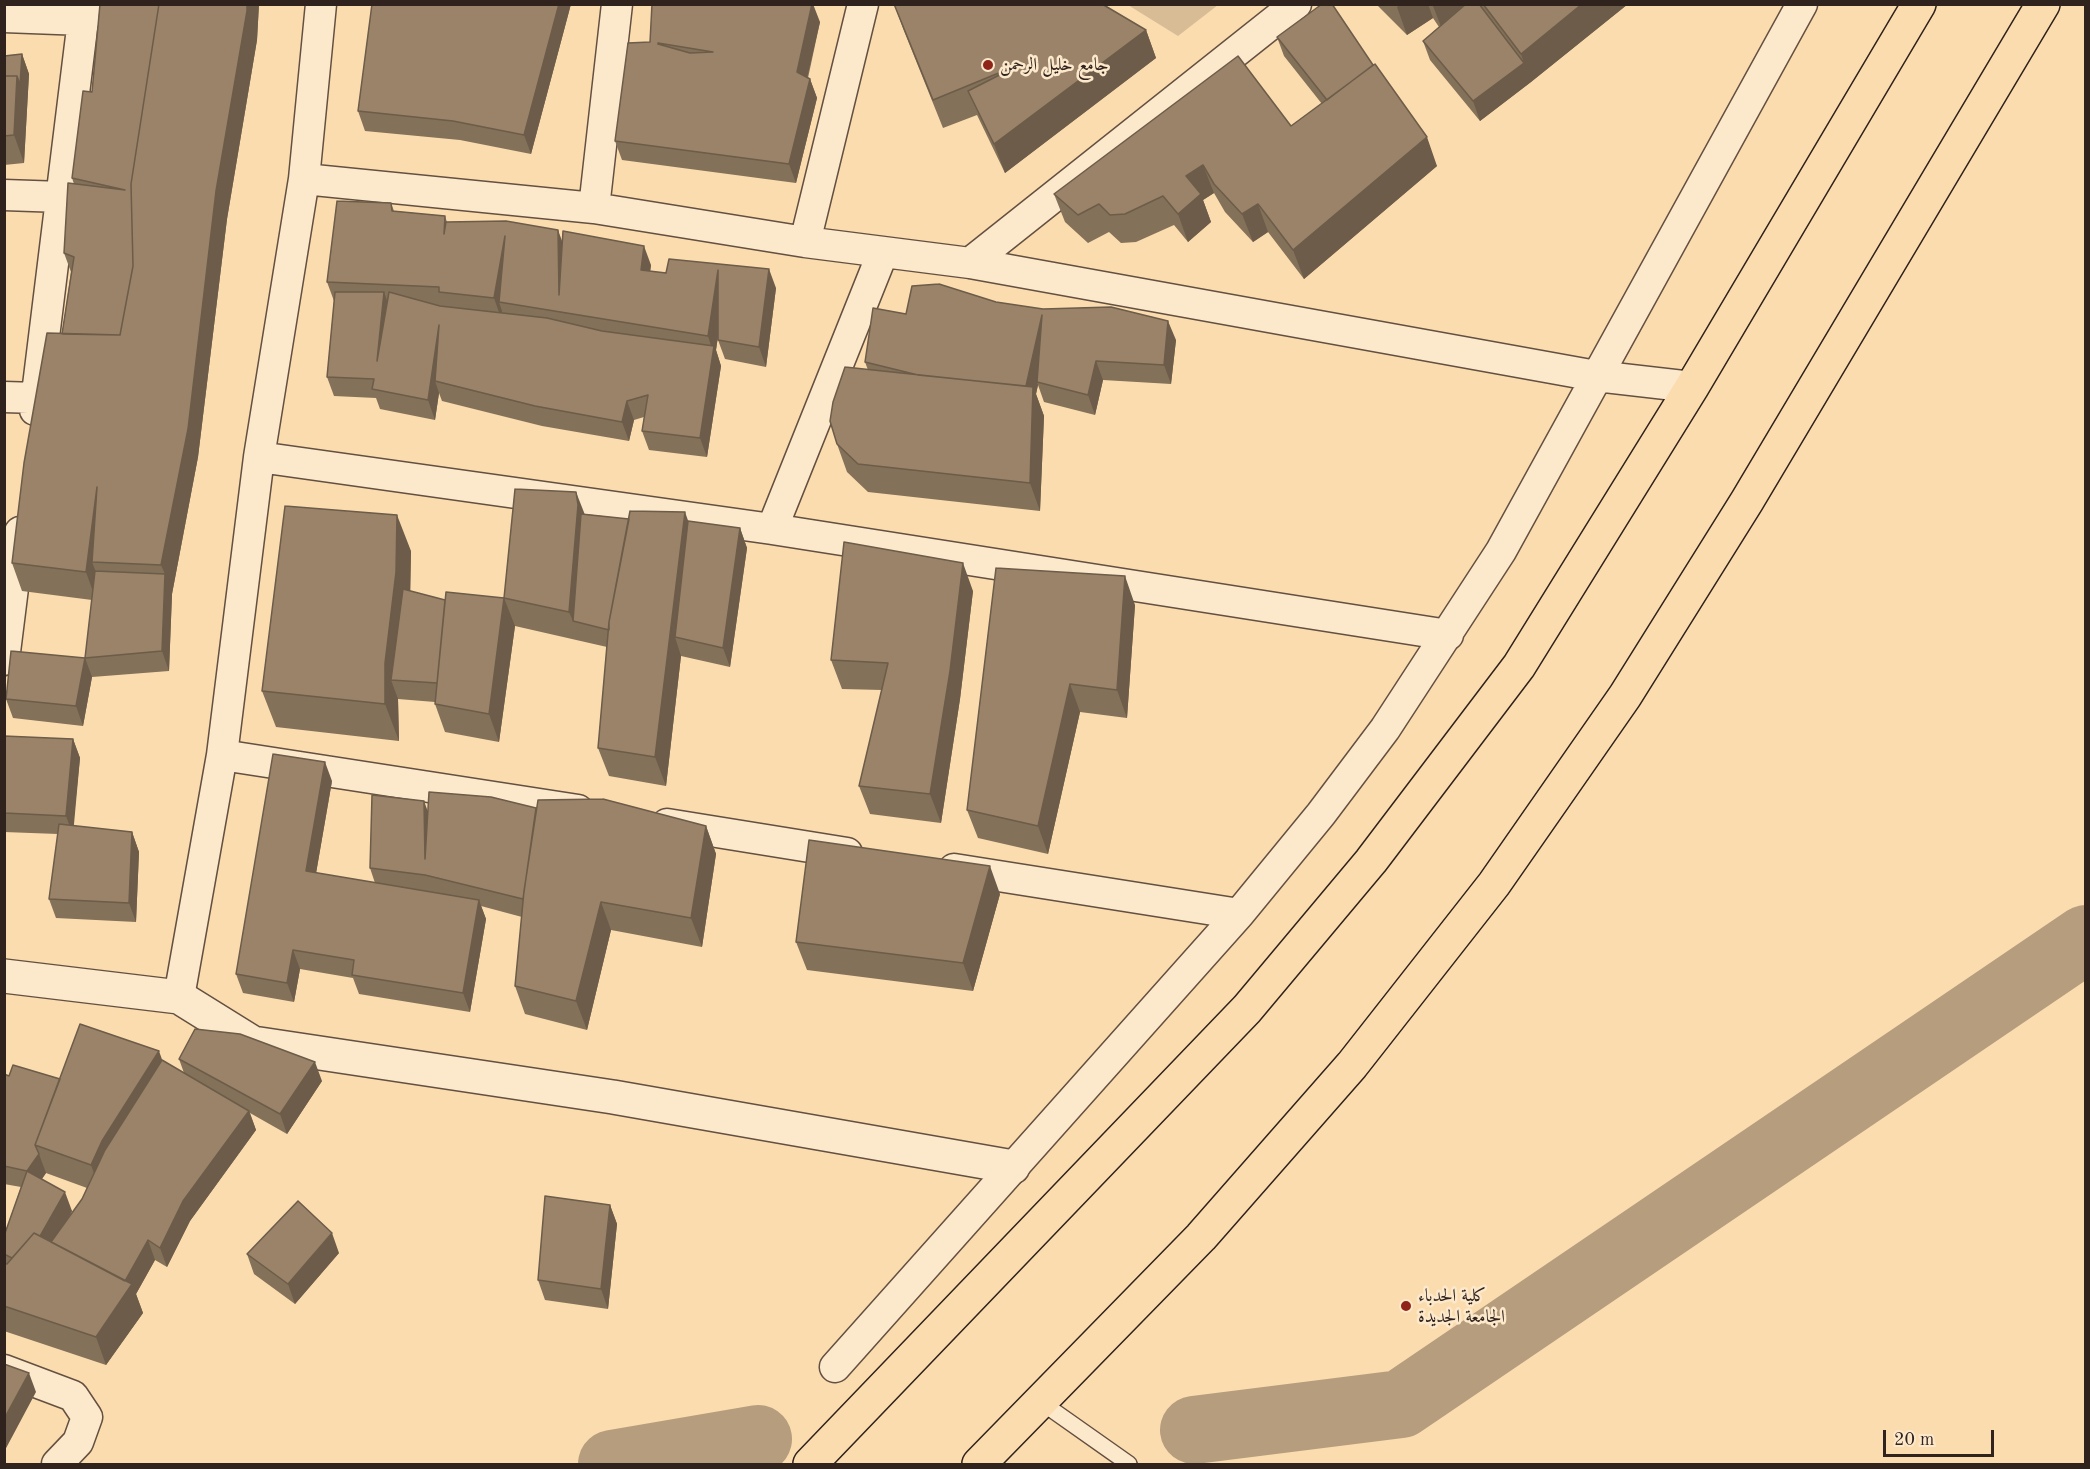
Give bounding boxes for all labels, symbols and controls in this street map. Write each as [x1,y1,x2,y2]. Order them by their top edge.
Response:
place label: جامع خليل الرحمن [1000,54,1109,76]
marker: جامع خليل الرحمن [981,58,995,72]
place label: كلية الحدباء الجامعة الجديدة [1418,1285,1505,1328]
marker: كلية الحدباء الجامعة الجديدة [1399,1299,1413,1313]
scale bar [1886,1418,1997,1456]
text: 20 m [1894,1431,1934,1449]

